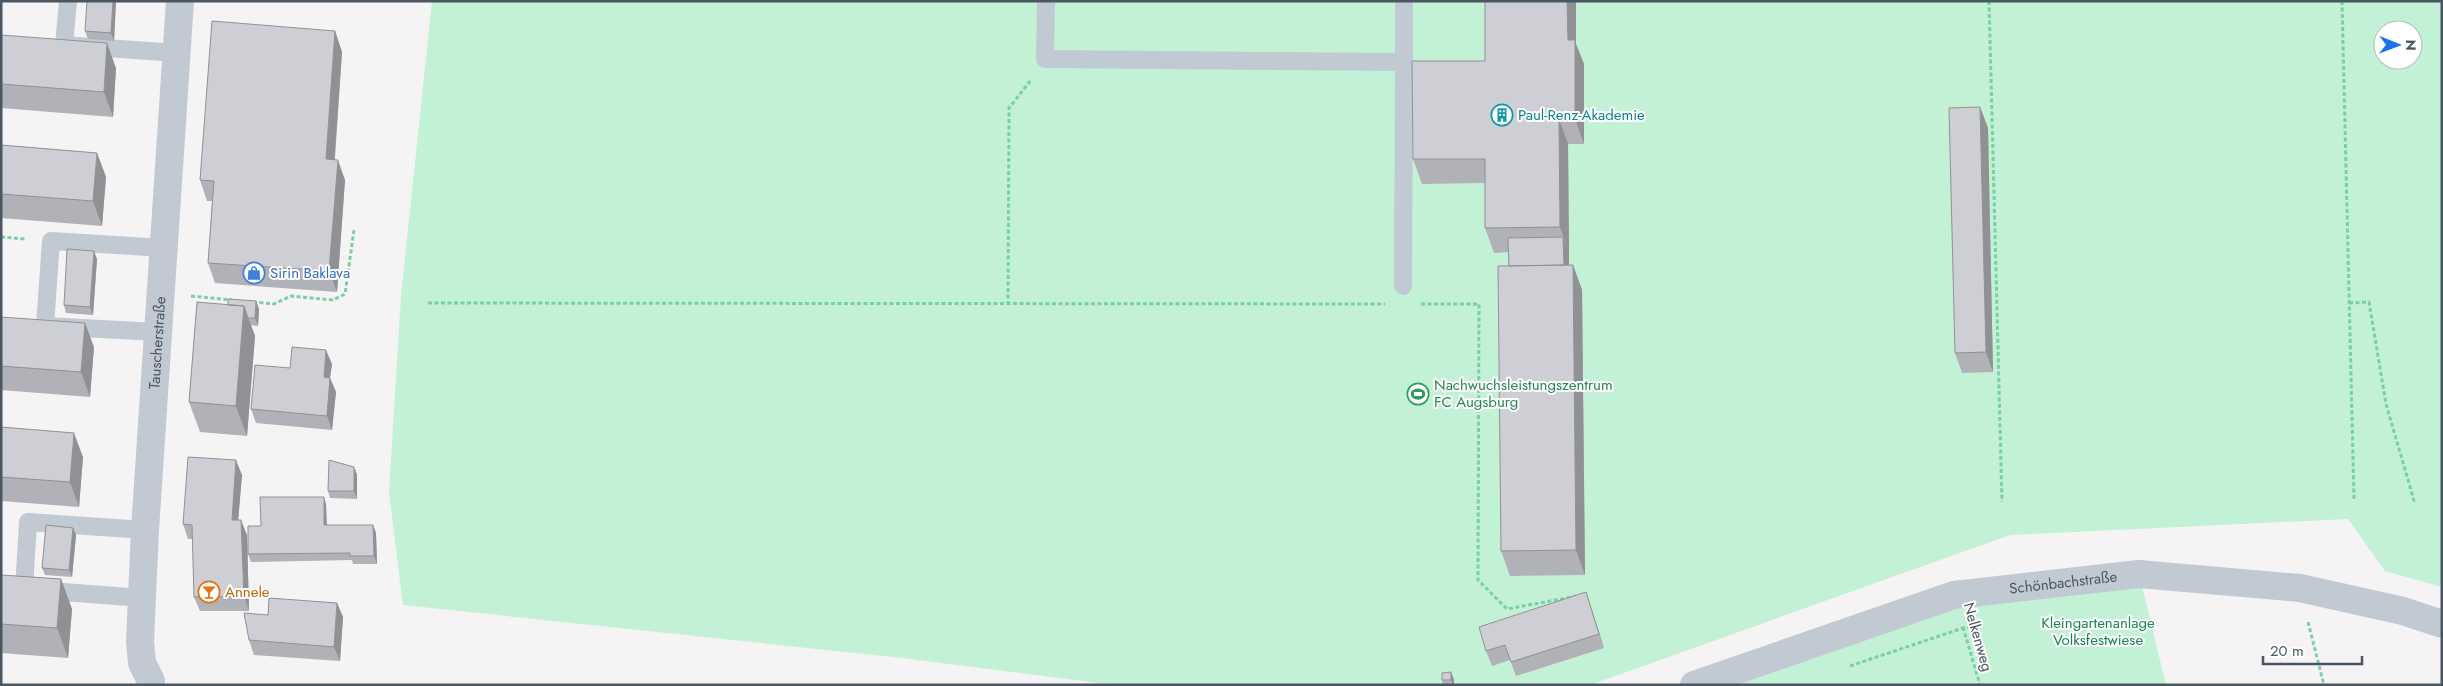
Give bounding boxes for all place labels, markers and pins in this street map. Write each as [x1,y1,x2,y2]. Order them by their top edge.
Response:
building icon: Paul-Renz-Akademie [1490,103,1514,127]
place label: Paul-Renz-Akademie [1518,104,1645,126]
shop icon: Sirin Baklava [242,261,266,285]
place label: Sirin Baklava [270,262,350,284]
place label: Nachwuchsleistungszentrum FC Augsburg [1434,374,1613,413]
sports icon: Nachwuchsleistungszentrum FC Augsburg [1406,382,1430,406]
bar icon: Annele [197,580,221,604]
place label: Annele [225,581,270,603]

